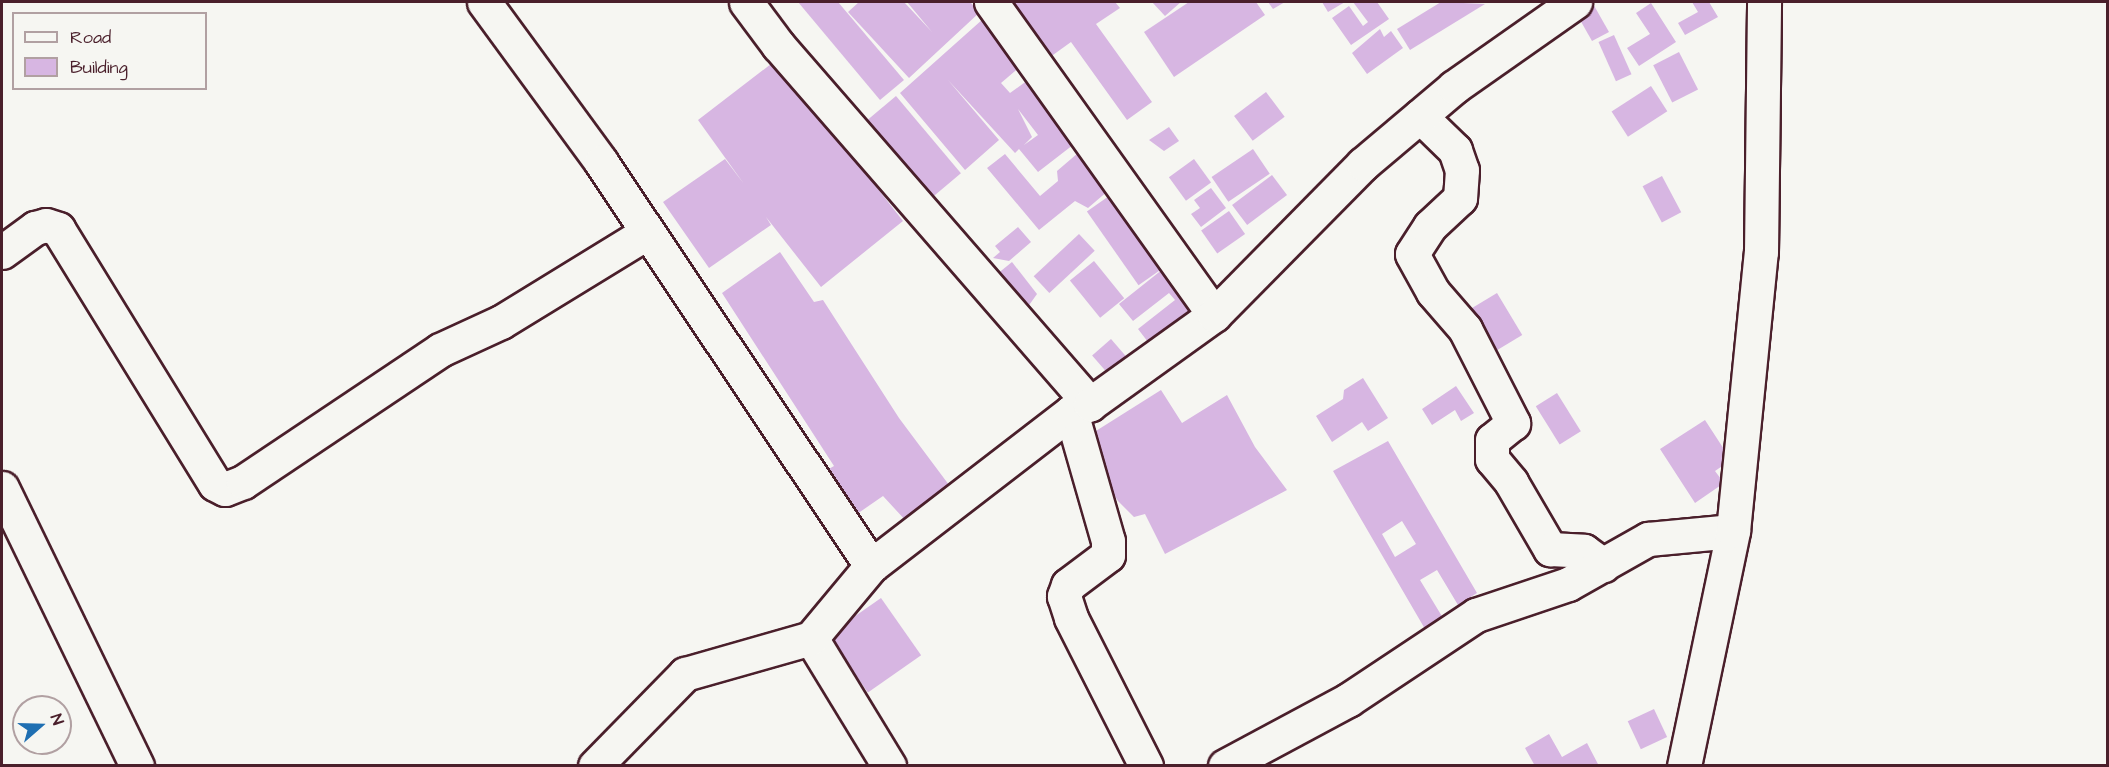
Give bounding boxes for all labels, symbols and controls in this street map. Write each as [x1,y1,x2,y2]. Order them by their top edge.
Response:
legend [12,12,207,90]
text: Road [70,25,111,50]
text: Building [70,55,128,80]
north arrow [12,695,72,755]
text: N [45,711,69,728]

